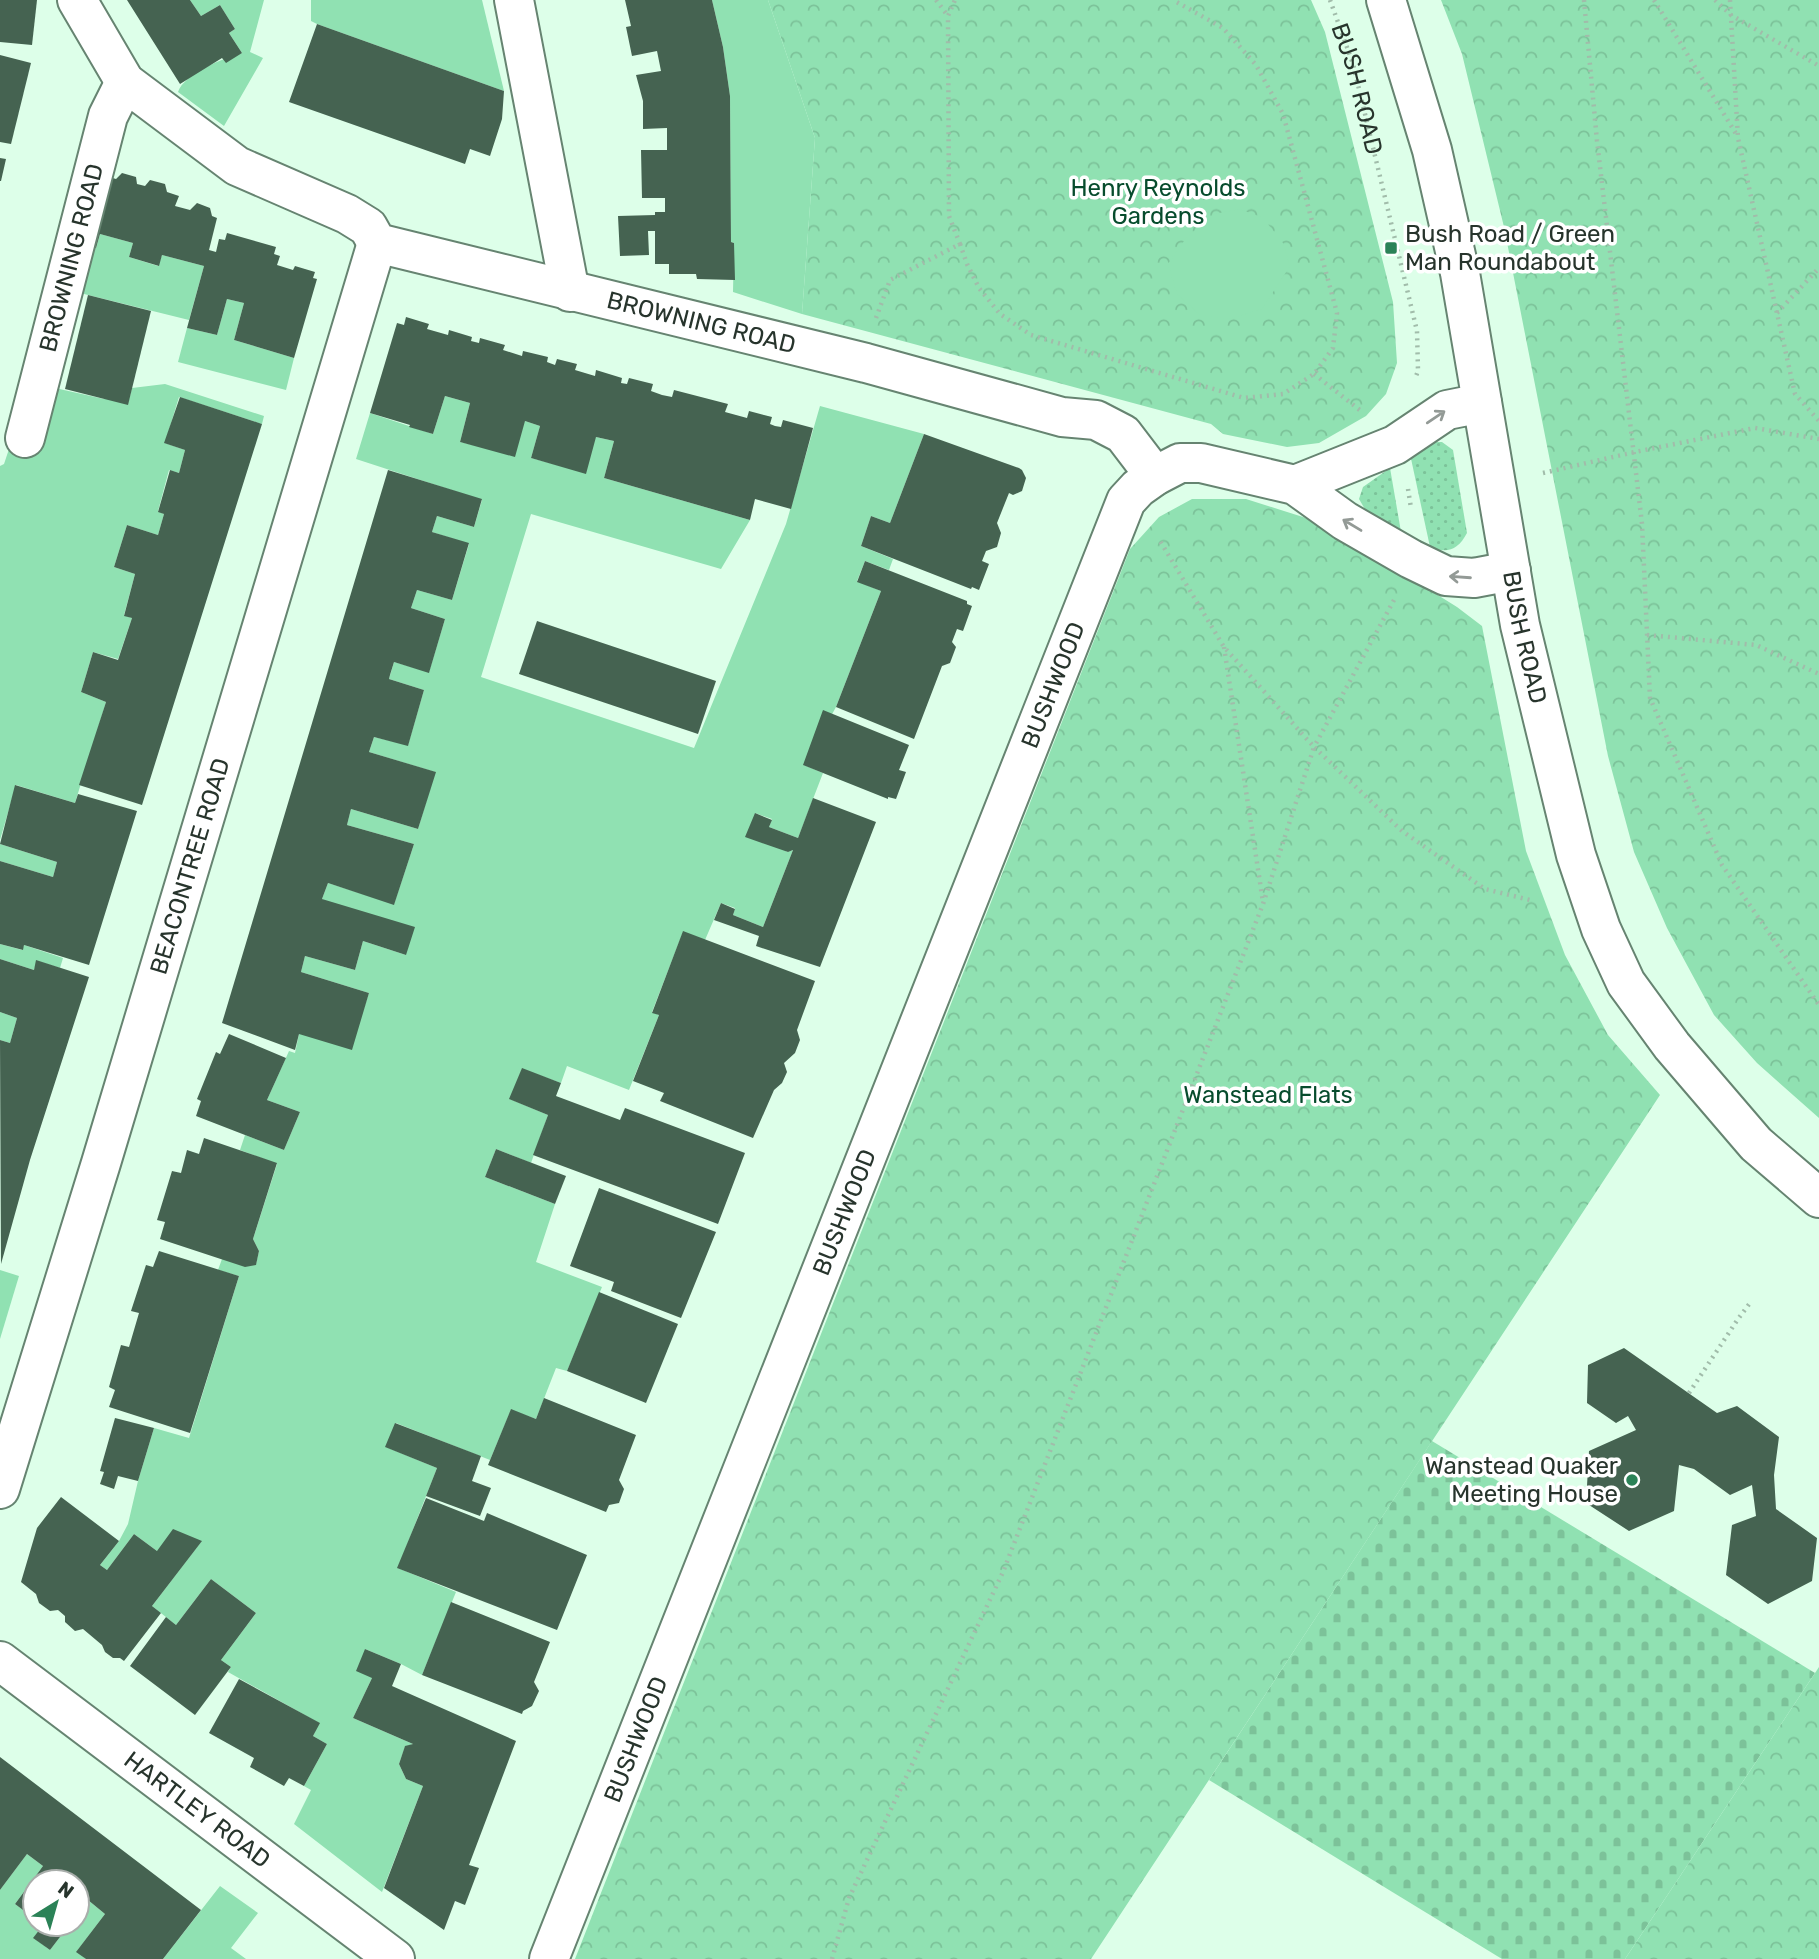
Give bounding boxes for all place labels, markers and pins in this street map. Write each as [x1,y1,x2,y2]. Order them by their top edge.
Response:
place label: Bush Road / Green Man Roundabout [1405,220,1615,276]
marker: Bush Road / Green Man Roundabout [1383,240,1399,256]
place label: Wanstead Quaker Meeting House [1425,1452,1618,1508]
marker: Wanstead Quaker Meeting House [1624,1472,1640,1488]

